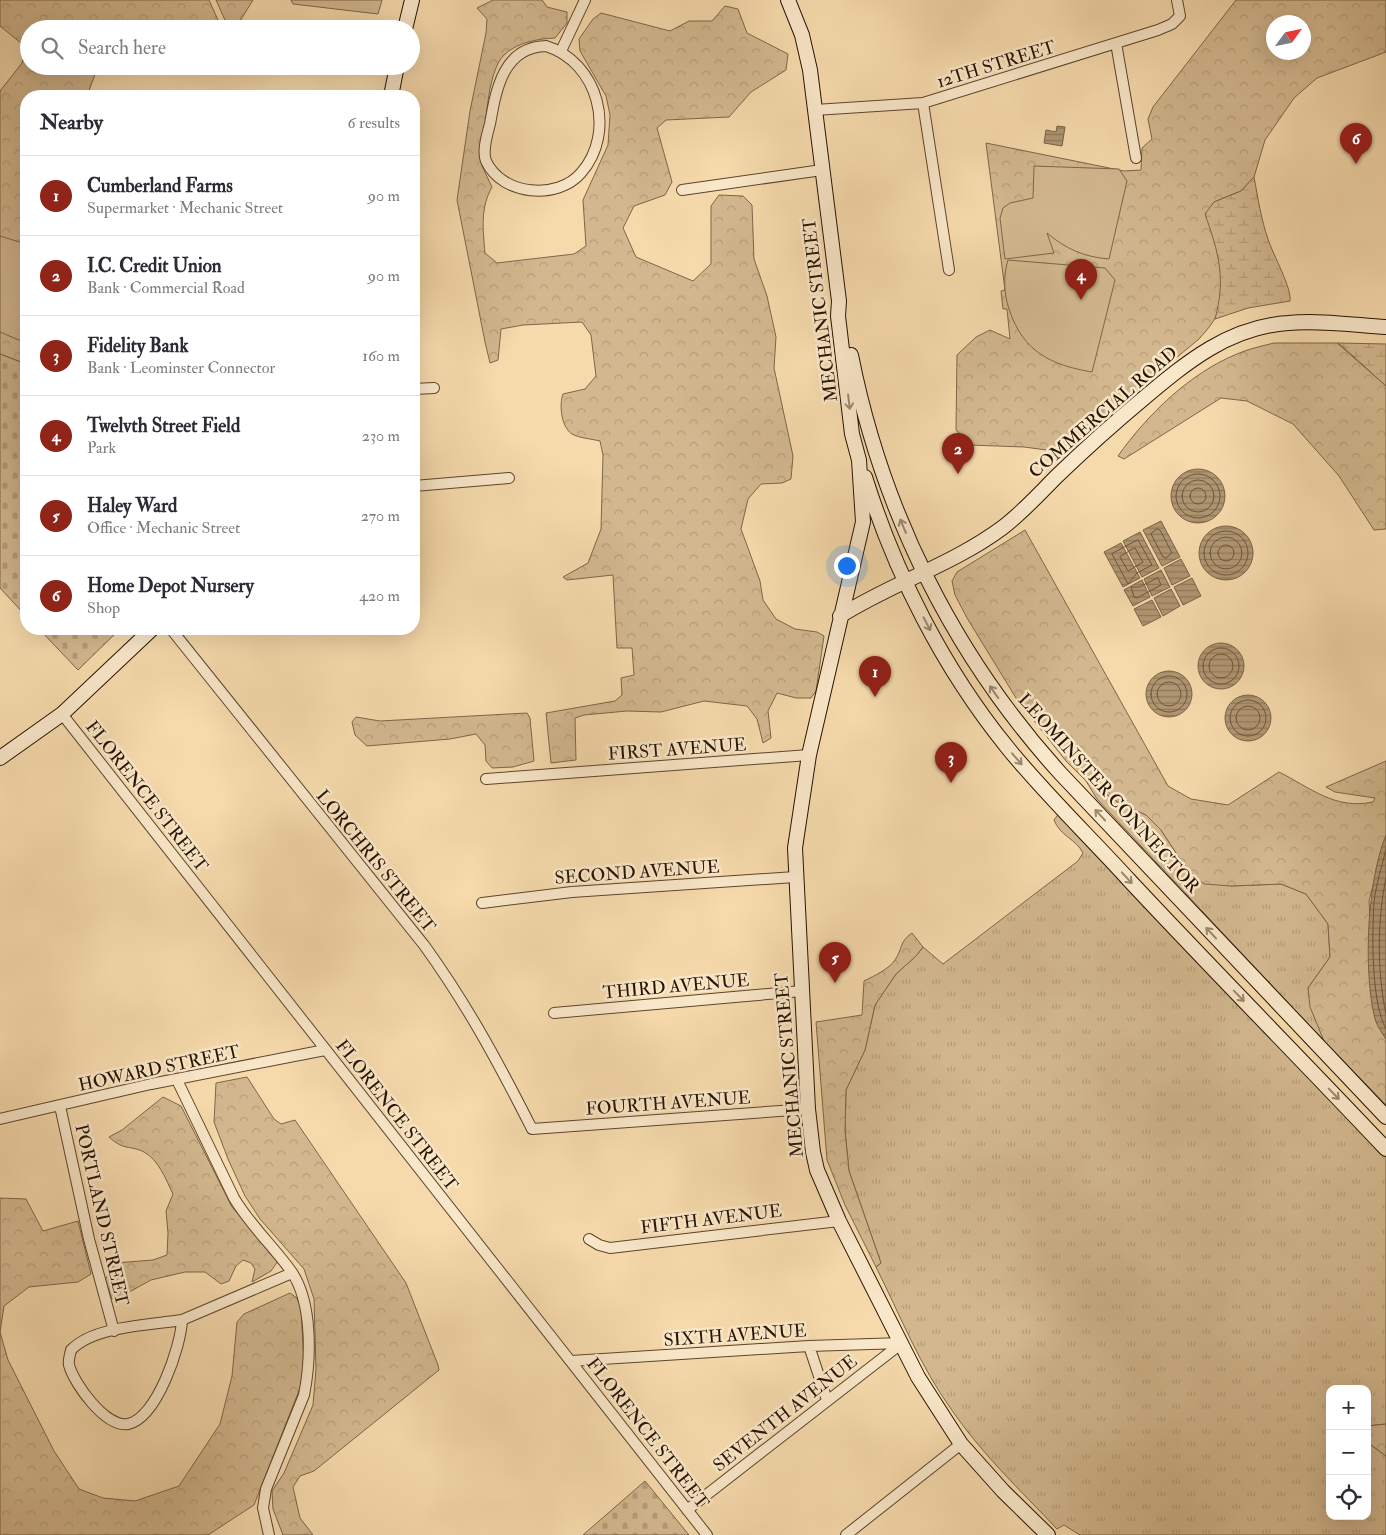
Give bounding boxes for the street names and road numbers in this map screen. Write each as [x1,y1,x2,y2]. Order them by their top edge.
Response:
street label: 12TH STREET [934,35,1059,93]
street label: MECHANIC STREET [798,216,843,403]
street label: COMMERCIAL ROAD [1024,341,1182,483]
street label: LEOMINSTER CONNECTOR [1013,689,1205,899]
street label: FLORENCE STREET [80,716,213,877]
street label: FIRST AVENUE [607,733,747,766]
street label: LORCHRIS STREET [311,785,441,938]
street label: SECOND AVENUE [554,855,720,890]
street label: THIRD AVENUE [602,969,750,1004]
street label: MECHANIC STREET [770,971,809,1158]
street label: FLORENCE STREET [330,1035,463,1196]
street label: HOWARD STREET [76,1040,243,1097]
street label: FOURTH AVENUE [585,1086,751,1121]
street label: PORTLAND STREET [69,1122,134,1309]
street label: FIFTH AVENUE [639,1199,783,1240]
street label: SIXTH AVENUE [663,1319,807,1352]
street label: SEVENTH AVENUE [709,1350,862,1477]
street label: FLORENCE STREET [581,1353,714,1514]

